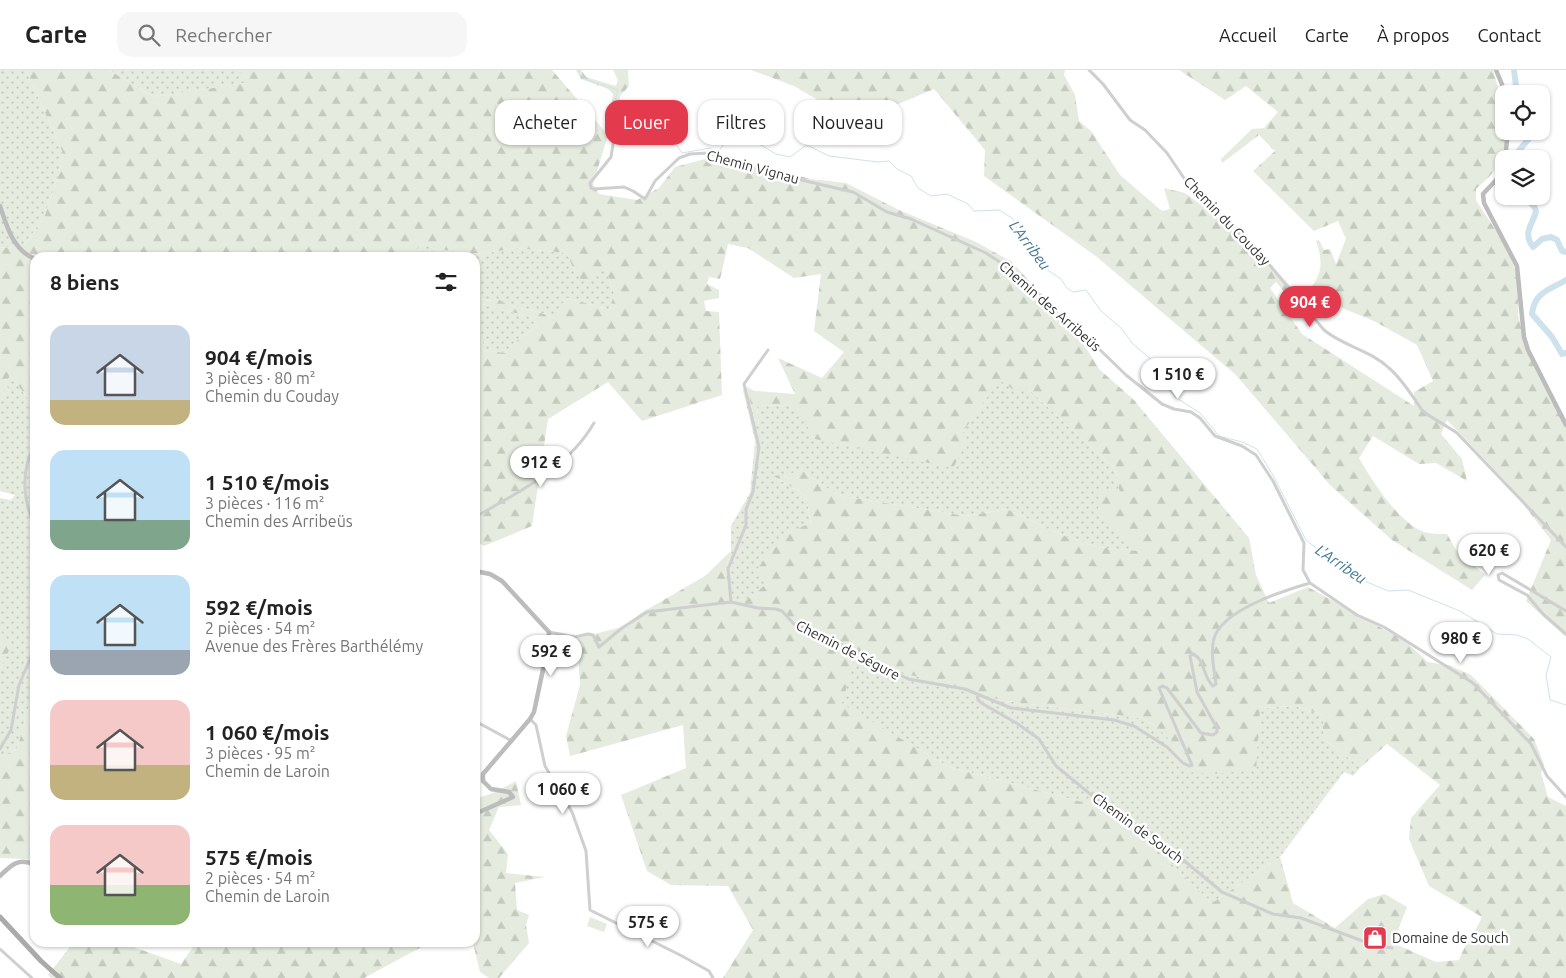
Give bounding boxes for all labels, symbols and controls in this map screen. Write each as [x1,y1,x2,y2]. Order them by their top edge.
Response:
search box [117,12,467,57]
text: Carte [25,21,87,48]
icon: search [135,21,163,49]
text: Rechercher [175,24,272,46]
text: Accueil [1219,25,1277,45]
text: Carte [1305,25,1349,45]
text: À propos [1377,25,1449,45]
text: Contact [1477,25,1541,45]
map controls [1495,85,1550,205]
button: locate [1495,85,1550,140]
chip: Acheter [495,100,595,145]
chip: Louer [605,100,688,145]
chip: Filtres [698,100,784,145]
chip: Nouveau [794,100,902,145]
street label: Chemin Vignau [705,147,801,187]
button: layers [1495,150,1550,205]
street label: Chemin du Couday [1181,173,1274,269]
water label: L'Arribeu [1006,217,1054,273]
street label: Chemin des Arribeüs [996,258,1104,354]
icon: filters [432,268,460,296]
text: 8 biens [50,270,120,294]
pin: 904 € [1275,286,1345,328]
text: 904 € [1290,293,1330,311]
icon: home [90,345,150,405]
text: 904 €/mois [205,345,313,369]
pin: 1 510 € [1132,358,1224,400]
text: 1 510 € [1152,365,1204,383]
text: 3 pièces · 80 m² [205,369,315,387]
text: Chemin du Couday [205,387,339,405]
pin: 912 € [506,446,576,488]
text: 912 € [521,453,561,471]
icon: home [90,470,150,530]
text: 1 510 €/mois [205,470,330,494]
text: 3 pièces · 116 m² [205,494,325,512]
text: Chemin des Arribeüs [205,512,353,530]
pin: 620 € [1454,534,1524,576]
water label: L'Arribeu [1313,541,1369,587]
text: 620 € [1469,541,1509,559]
icon: home [90,595,150,655]
text: 592 €/mois [205,595,313,619]
street label: Chemin de Ségure [793,617,903,683]
text: 2 pièces · 54 m² [205,619,315,637]
pin: 980 € [1426,622,1496,664]
text: 980 € [1441,629,1481,647]
pin: 592 € [516,634,586,677]
text: Avenue des Frères Barthélémy [205,637,423,655]
text: 592 € [531,642,571,660]
icon: home [90,720,150,780]
text: 1 060 €/mois [205,720,330,744]
text: 3 pièces · 95 m² [205,744,315,762]
text: Chemin de Laroin [205,762,330,780]
pin: 1 060 € [517,772,609,815]
text: 1 060 € [537,780,589,798]
street label: Chemin de Souch [1090,790,1186,866]
icon: home [90,845,150,905]
text: 575 €/mois [205,845,313,869]
text: 2 pièces · 54 m² [205,869,315,887]
text: Chemin de Laroin [205,887,330,905]
pin: 575 € [613,906,683,948]
text: 575 € [628,913,668,931]
shop icon: Domaine de Souch [1362,925,1388,951]
place label: Domaine de Souch [1392,930,1509,946]

